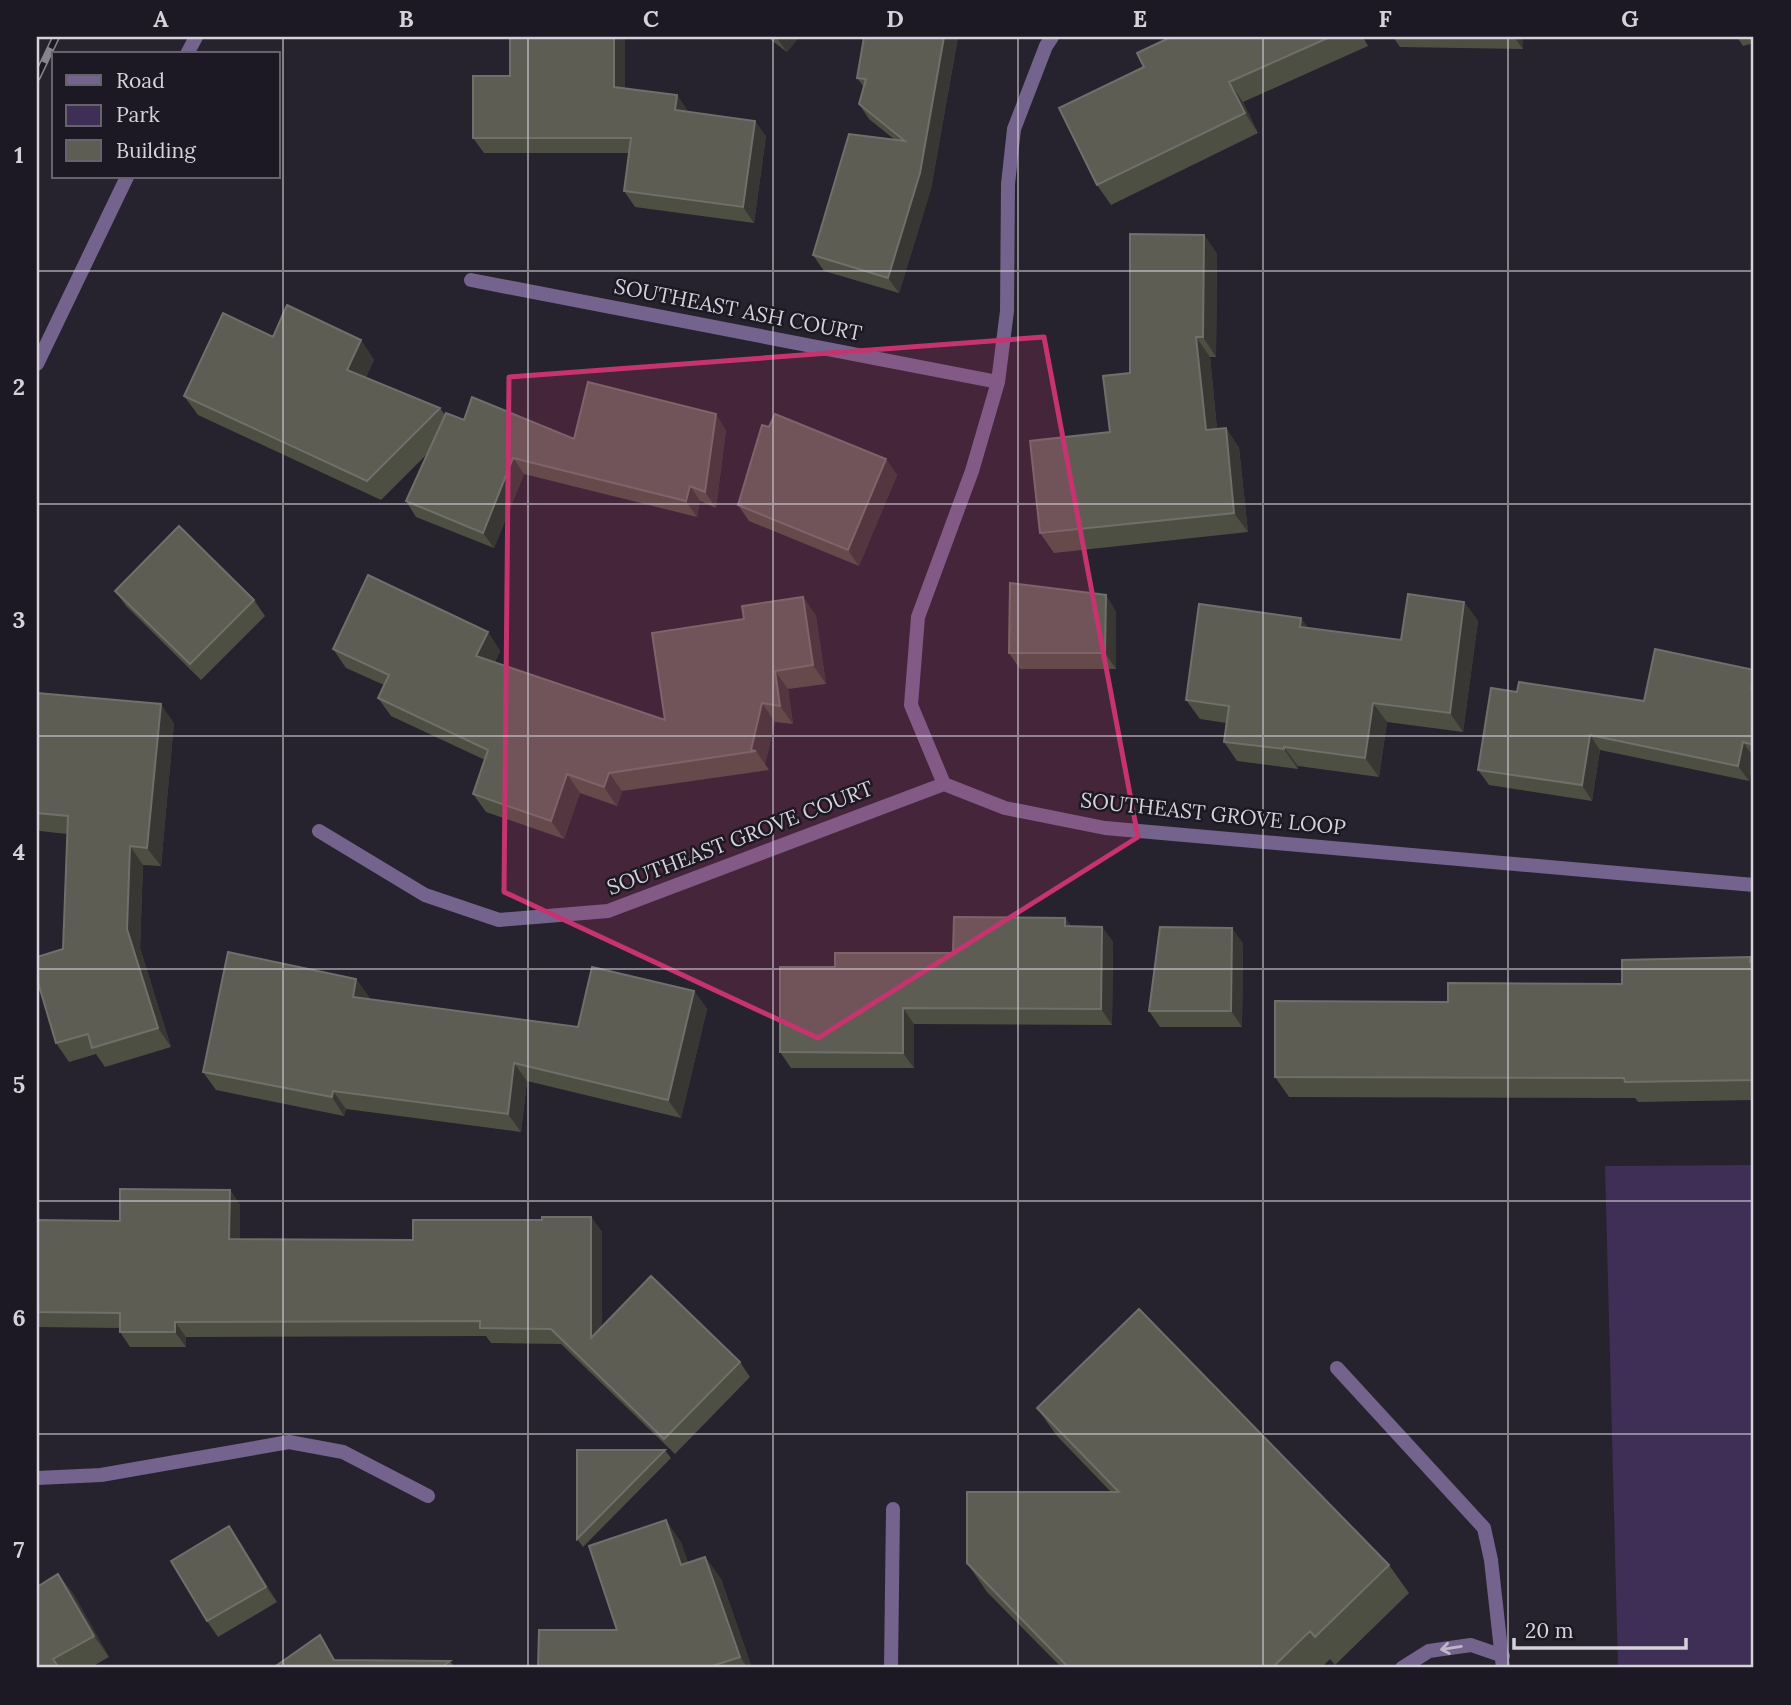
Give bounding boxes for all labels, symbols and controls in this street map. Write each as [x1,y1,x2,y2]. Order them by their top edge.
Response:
text: A [153,4,169,33]
text: B [398,4,414,33]
text: C [643,4,659,33]
text: D [886,4,904,33]
text: E [1133,4,1147,33]
text: F [1378,4,1392,33]
text: G [1621,4,1639,33]
legend [52,52,280,178]
text: Road [116,67,165,94]
text: Park [116,101,160,128]
text: Building [116,137,196,164]
text: 1 [14,140,24,169]
street label: SOUTHEAST ASH COURT [612,272,864,347]
text: 2 [13,372,25,401]
text: 3 [13,605,25,634]
street label: SOUTHEAST GROVE COURT [603,774,877,901]
street label: SOUTHEAST GROVE LOOP [1079,786,1347,841]
text: 4 [13,837,25,866]
text: 5 [13,1070,25,1099]
text: 6 [12,1303,26,1332]
text: 7 [14,1535,25,1564]
scale bar [1514,1607,1686,1651]
text: 20 m [1525,1617,1574,1644]
one-way arrow [1441,1642,1463,1655]

